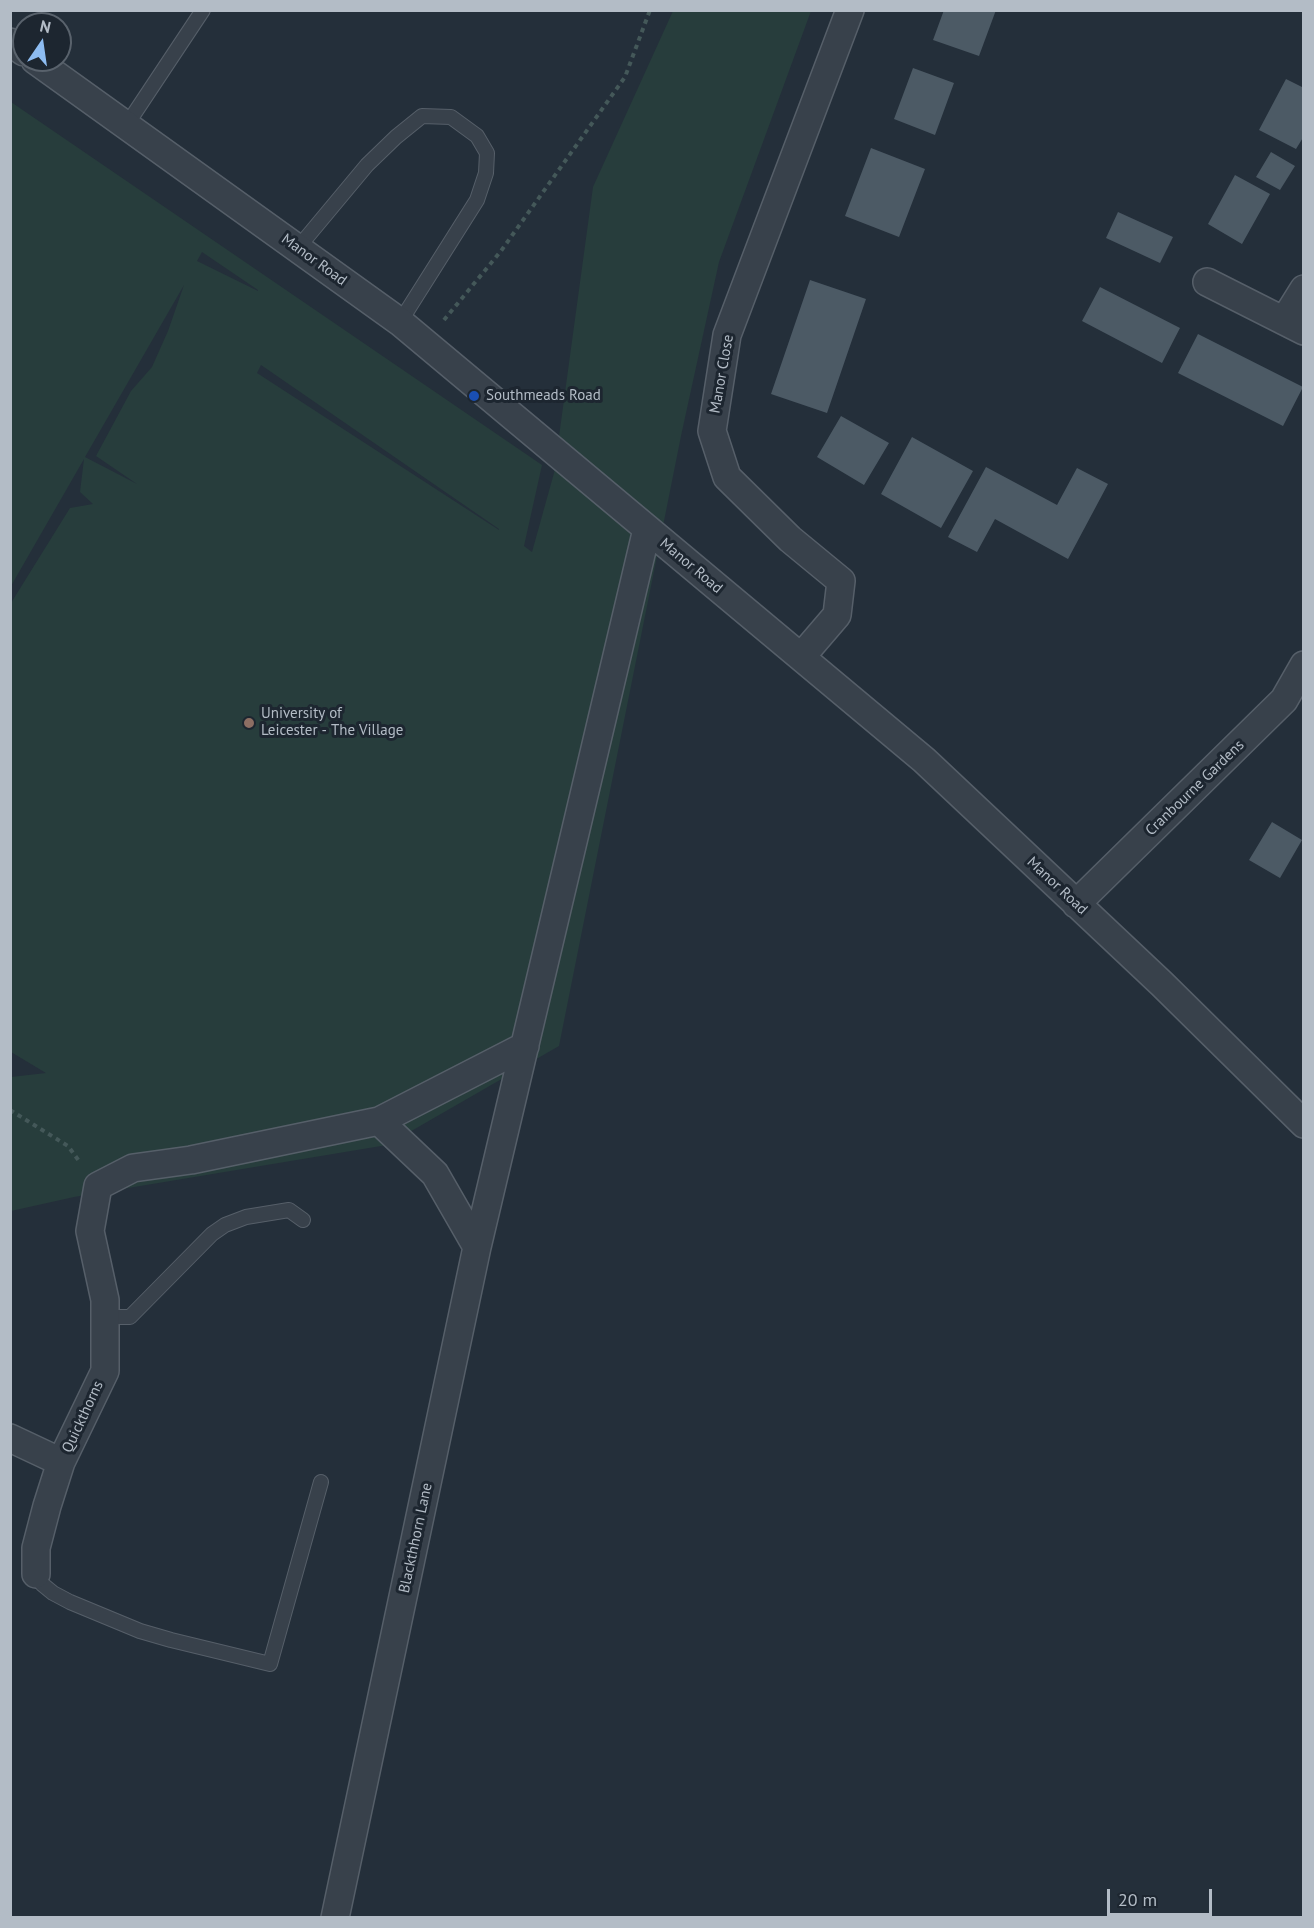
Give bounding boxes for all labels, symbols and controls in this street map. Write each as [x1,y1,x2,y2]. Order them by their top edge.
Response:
north arrow [12,12,72,72]
text: N [38,15,53,37]
street label: Manor Road [278,230,350,290]
street label: Manor Close [706,333,738,415]
place label: Southmeads Road [486,387,601,405]
marker: Southmeads Road [467,389,481,403]
street label: Manor Road [656,535,726,597]
place label: University of Leicester - The Village [261,705,403,740]
marker: University of Leicester - The Village [242,716,256,730]
street label: Cranbourne Gardens [1142,736,1248,840]
street label: Manor Road [1023,853,1091,919]
street label: Quickthorns [59,1378,107,1456]
street label: Blackthhorn Lane [396,1481,436,1595]
scale bar [1110,1877,1215,1915]
text: 20 m [1118,1888,1157,1911]

